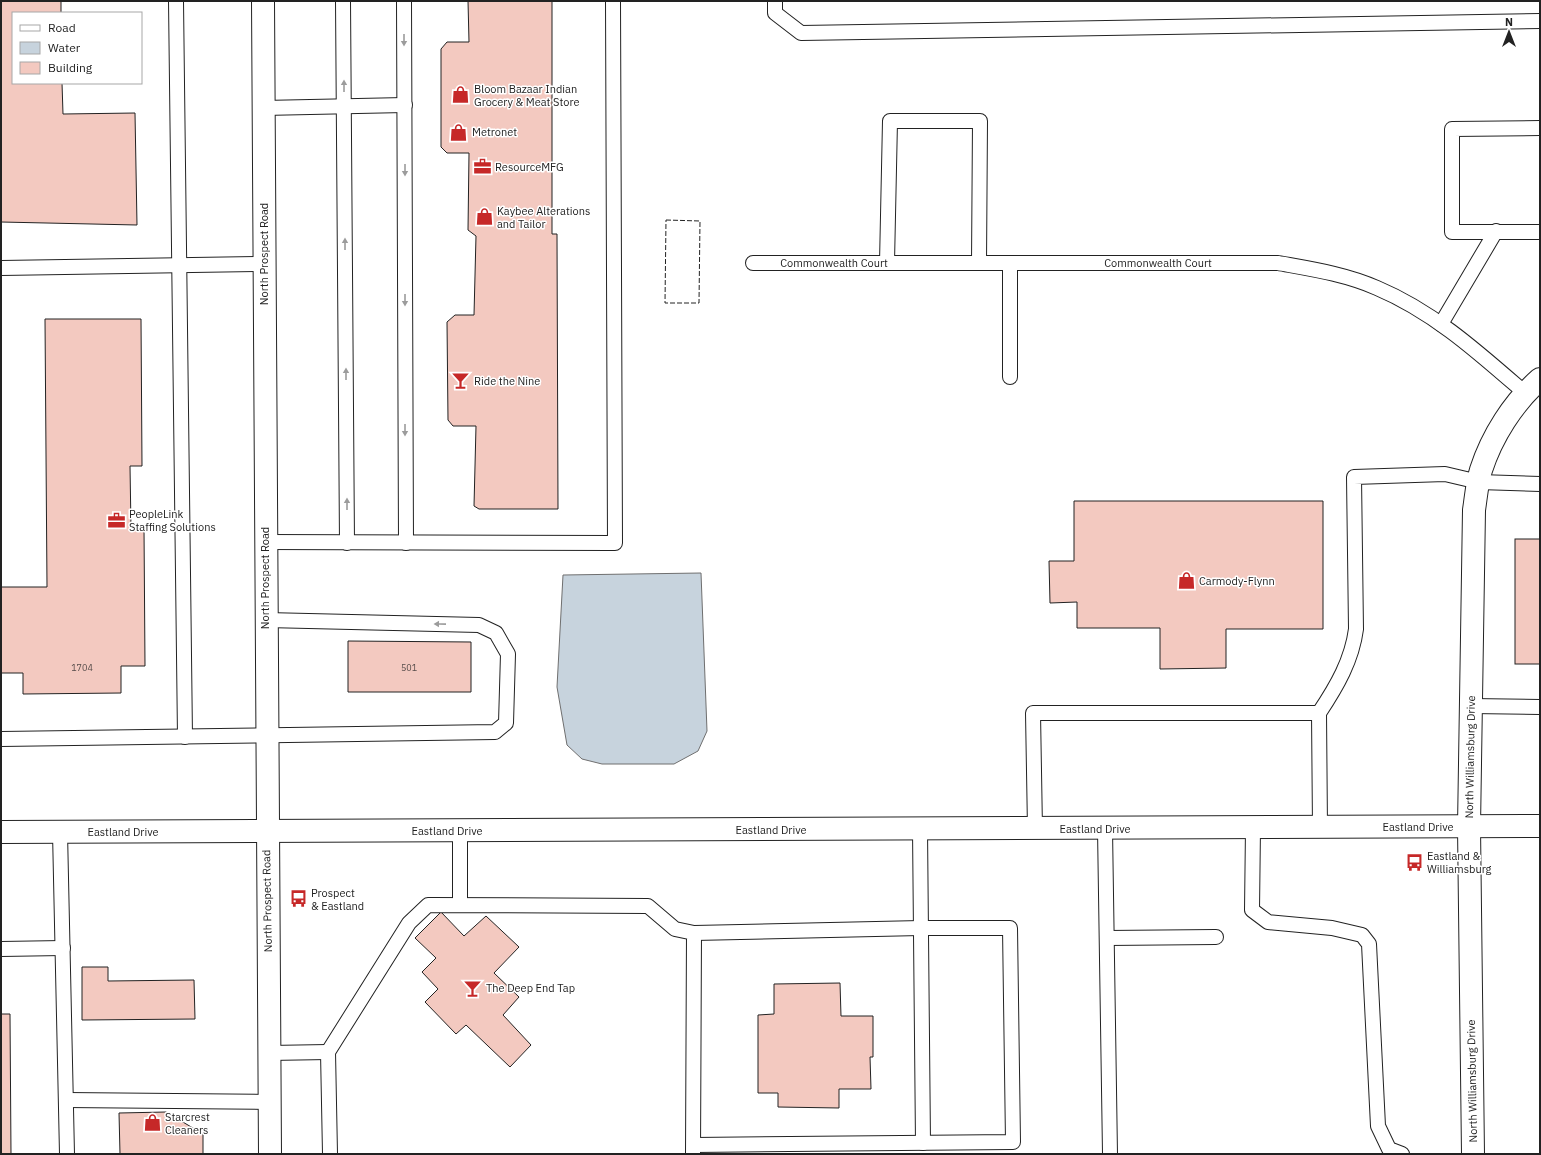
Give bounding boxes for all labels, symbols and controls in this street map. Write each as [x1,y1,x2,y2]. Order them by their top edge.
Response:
legend [12,12,142,84]
north arrow [1489,12,1529,52]
text: N [1505,15,1513,29]
text: Road [48,20,76,35]
one-way arrow [401,34,407,47]
text: Water [48,40,81,55]
text: Building [48,60,93,75]
one-way arrow [341,79,347,92]
place label: Bloom Bazaar Indian Grocery & Meat Store [474,82,579,109]
shop icon: Bloom Bazaar Indian Grocery & Meat Store [451,85,471,105]
shop icon: Metronet [449,122,469,142]
place label: Metronet [472,125,517,139]
office icon: ResourceMFG [472,157,492,177]
place label: ResourceMFG [495,160,564,174]
one-way arrow [402,164,408,177]
street label: North Prospect Road [257,203,271,305]
place label: Kaybee Alterations and Tailor [497,204,590,231]
shop icon: Kaybee Alterations and Tailor [474,207,494,227]
one-way arrow [342,237,348,250]
street label: Commonwealth Court [780,256,888,270]
street label: Commonwealth Court [1104,256,1212,270]
one-way arrow [402,294,408,307]
one-way arrow [343,367,349,380]
bar icon: Ride the Nine [451,371,471,391]
place label: Ride the Nine [474,374,540,388]
one-way arrow [402,424,408,437]
one-way arrow [344,497,350,510]
place label: PeopleLink Staffing Solutions [129,507,216,534]
office icon: PeopleLink Staffing Solutions [106,510,126,530]
street label: North Prospect Road [258,527,272,629]
shop icon: Carmody-Flynn [1176,571,1196,591]
place label: Carmody-Flynn [1199,574,1275,588]
one-way arrow [434,620,446,627]
house number: 1704 [71,662,93,673]
house number: 501 [401,662,417,673]
street label: North Williamsburg Drive [1462,695,1478,819]
street label: Eastland Drive [1382,820,1454,834]
street label: Eastland Drive [1059,822,1131,836]
street label: Eastland Drive [735,823,807,837]
street label: Eastland Drive [411,824,483,838]
street label: Eastland Drive [87,825,159,839]
place label: Eastland & Williamsburg [1427,849,1491,876]
street label: North Prospect Road [259,850,275,952]
bus stop icon: Eastland & Williamsburg [1404,852,1424,872]
place label: Prospect & Eastland [311,886,364,913]
bus stop icon: Prospect & Eastland [288,889,308,909]
bar icon: The Deep End Tap [463,978,483,998]
place label: The Deep End Tap [486,981,575,995]
street label: North Williamsburg Drive [1464,1019,1480,1143]
place label: Starcrest Cleaners [165,1110,210,1137]
shop icon: Starcrest Cleaners [142,1113,162,1133]

